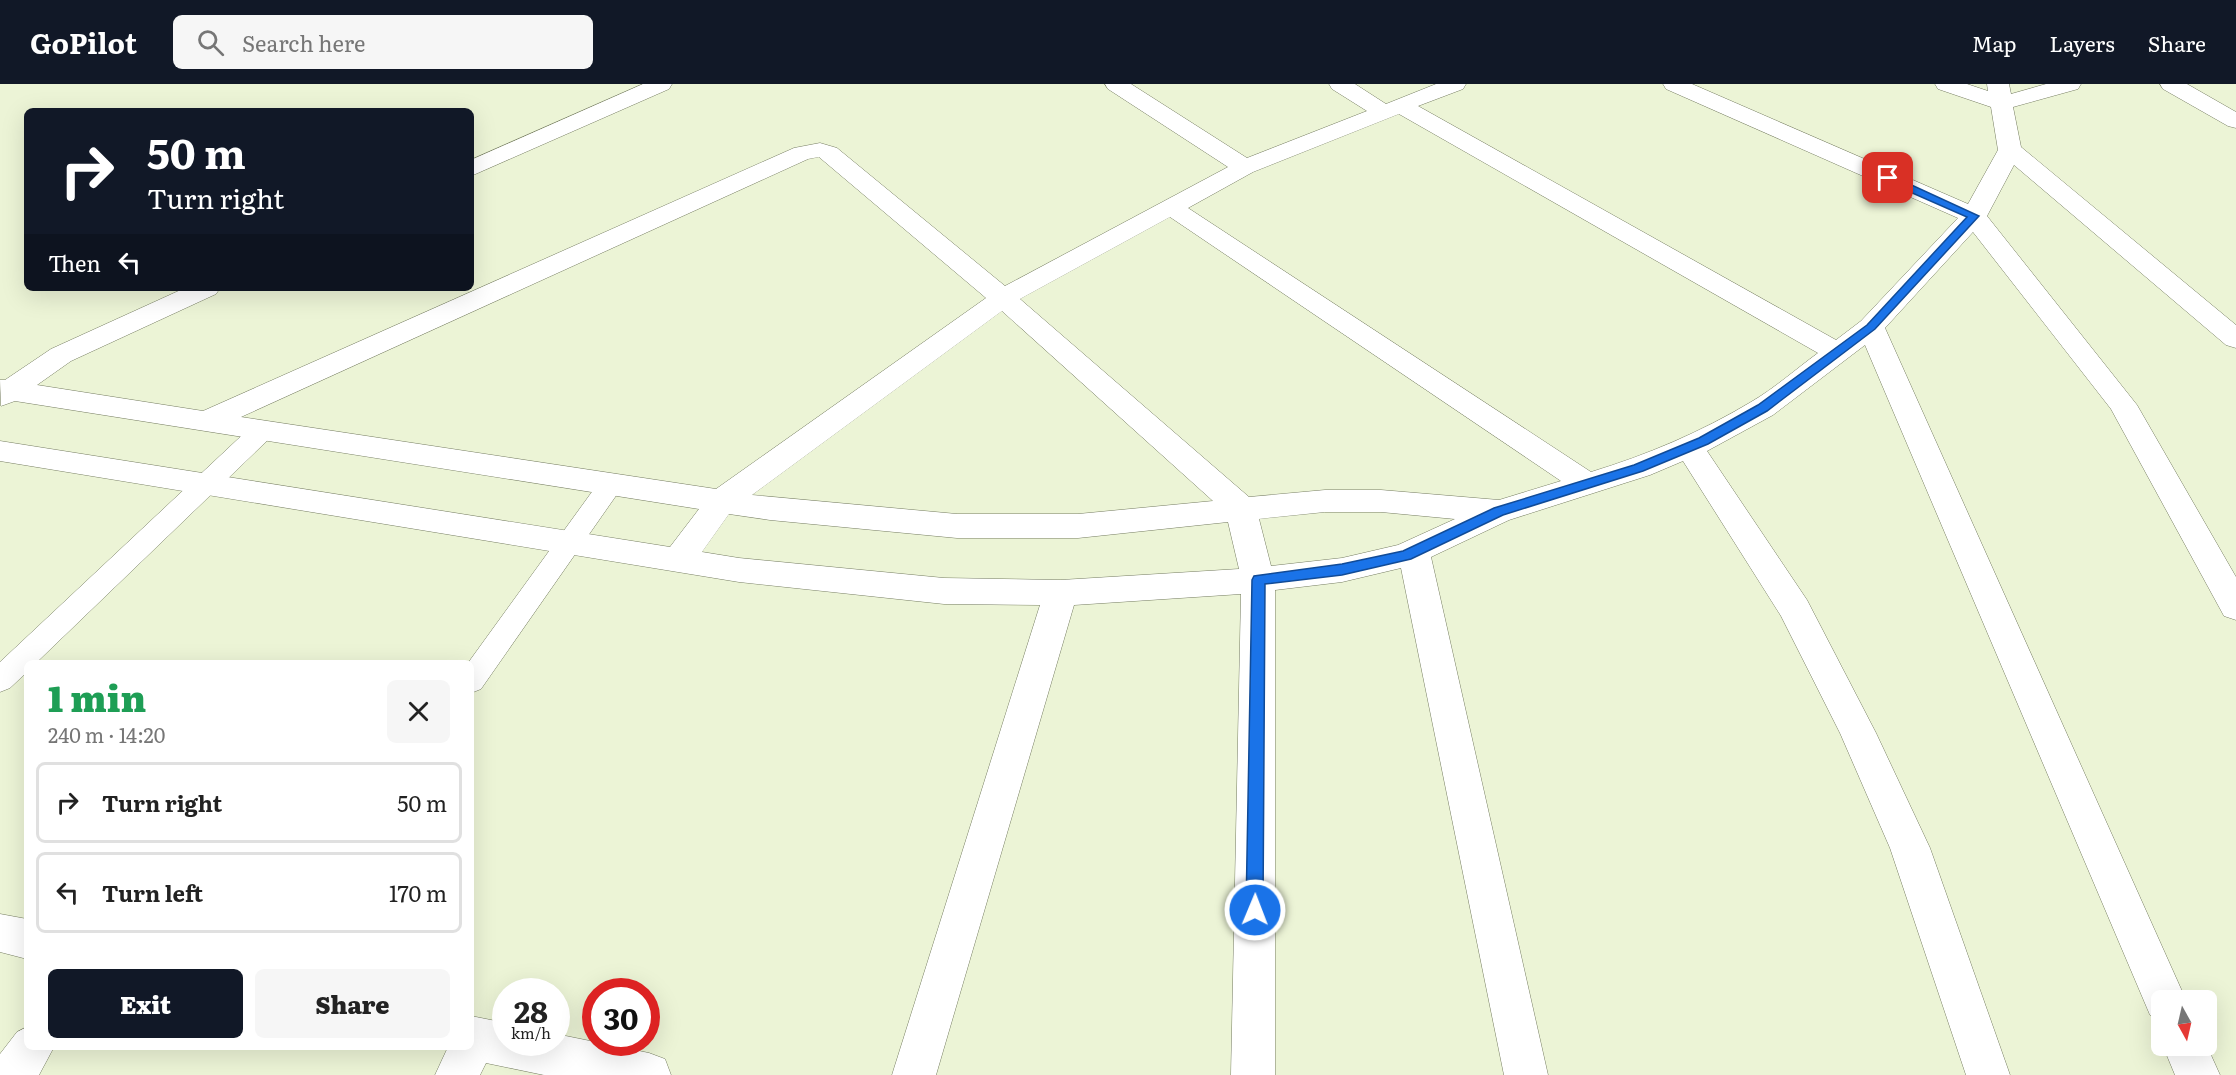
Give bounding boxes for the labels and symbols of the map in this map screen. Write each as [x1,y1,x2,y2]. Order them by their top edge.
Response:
pin [1862,152,1913,203]
position arrow [1223,878,1287,942]
speed limit sign: 30 [582,978,660,1056]
north arrow [2151,990,2217,1056]

